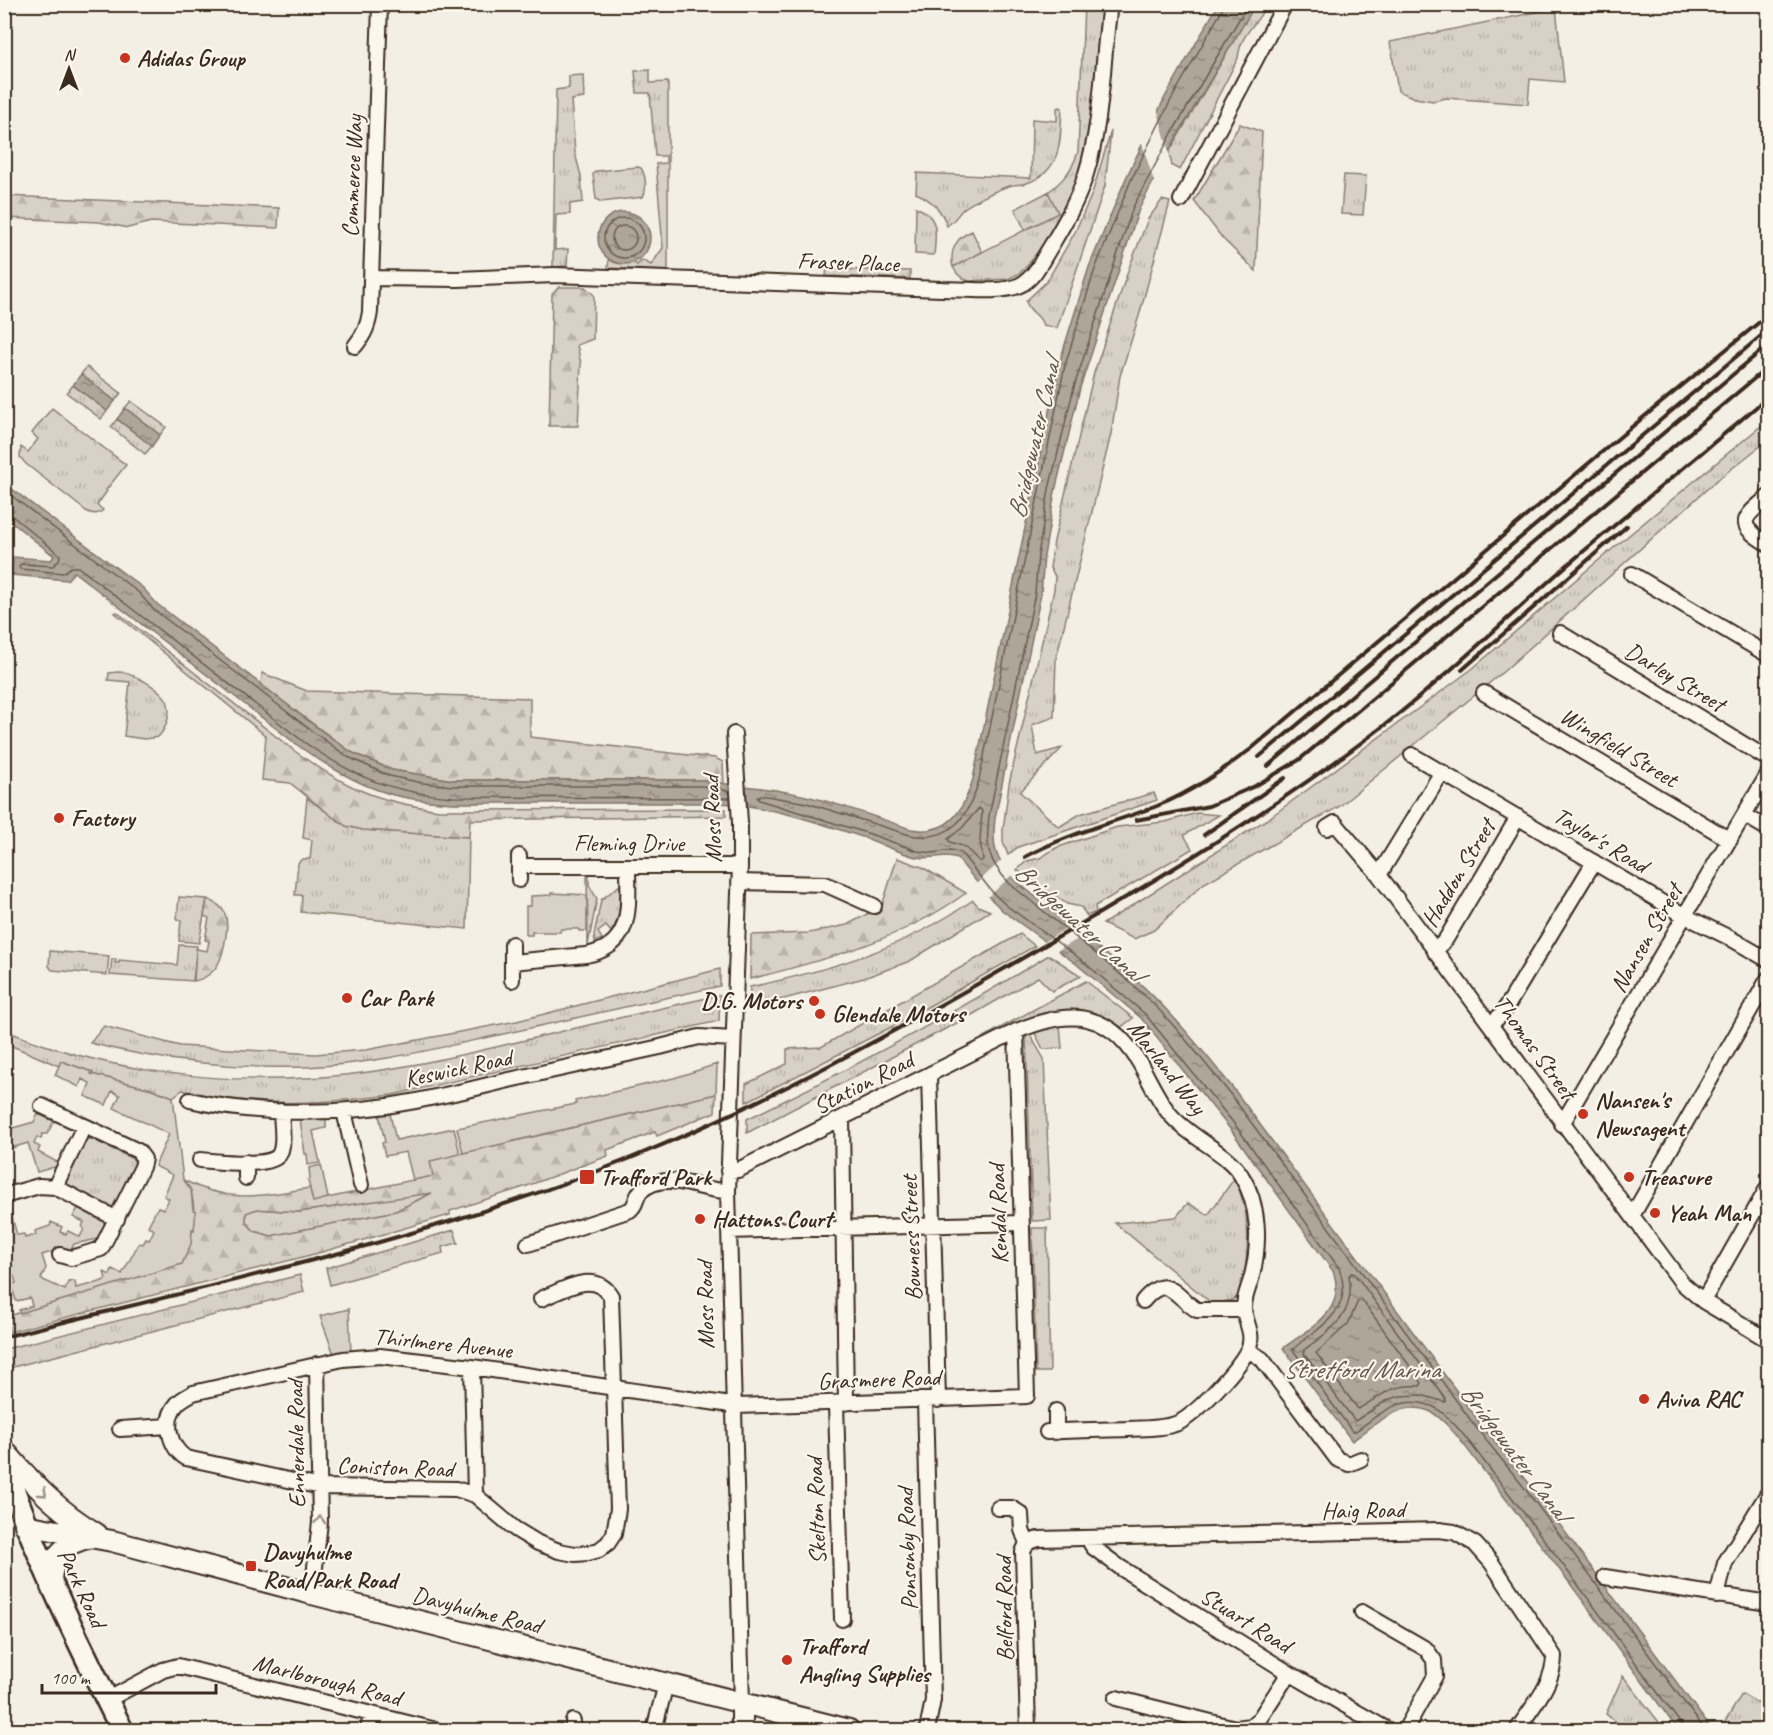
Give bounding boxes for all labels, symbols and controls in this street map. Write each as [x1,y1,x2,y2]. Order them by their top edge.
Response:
north arrow [39,39,99,99]
place label: Adidas Group [137,43,246,73]
text: N [64,45,77,65]
marker: Adidas Group [118,51,132,65]
street label: Commerce Way [335,112,369,238]
street label: Fraser Place [797,245,901,279]
water label: Bridgewater Canal [1000,348,1070,522]
street label: Darley Street [1620,636,1733,720]
street label: Wingfield Street [1555,700,1685,795]
street label: Moss Road [695,771,729,863]
street label: Taylor's Road [1548,800,1657,882]
place label: Factory [71,803,137,833]
marker: Factory [52,811,66,825]
street label: Haddon Street [1414,811,1503,932]
street label: Fleming Drive [574,828,686,858]
water label: Bridgewater Canal [1008,856,1157,994]
street label: Nansen Street [1603,876,1691,998]
place label: Car Park [359,983,435,1013]
place label: D.G. Motors [701,986,805,1016]
street label: Thomas Street [1487,989,1585,1107]
marker: Car Park [340,991,354,1005]
marker: D.G. Motors [807,994,821,1008]
place label: Glendale Motors [832,999,967,1029]
marker: Glendale Motors [813,1007,827,1021]
street label: Marland Way [1121,1014,1214,1122]
street label: Keswick Road [402,1041,518,1094]
street label: Station Road [808,1043,921,1121]
place label: Nansen's Newsagent [1595,1085,1688,1143]
marker: Nansen's Newsagent [1576,1107,1590,1121]
street label: Kendal Road [981,1160,1015,1264]
place label: Trafford Park [600,1162,713,1192]
place label: Treasure [1641,1162,1712,1192]
marker: Trafford Park [578,1168,596,1186]
marker: Treasure [1622,1170,1636,1184]
street label: Bowness Street [894,1173,928,1301]
place label: Yeah Man [1667,1198,1752,1228]
place label: Hattons Court [712,1204,836,1234]
marker: Yeah Man [1648,1206,1662,1220]
marker: Hattons Court [693,1212,707,1226]
street label: Moss Road [689,1257,721,1349]
street label: Thirlmere Avenue [373,1321,516,1365]
water label: Stretford Marina [1283,1353,1442,1386]
street label: Grasmere Road [817,1362,944,1396]
street label: Ennerdale Road [280,1376,312,1508]
water label: Bridgewater Canal [1453,1377,1582,1533]
place label: Aviva RAC [1656,1384,1744,1414]
marker: Aviva RAC [1637,1392,1651,1406]
street label: Coniston Road [336,1450,457,1484]
street label: Skelton Road [799,1454,833,1565]
street label: Ponsonby Road [890,1484,924,1611]
one-way arrow [36,1486,47,1497]
street label: Haig Road [1321,1494,1408,1526]
one-way arrow [314,1515,326,1524]
place label: Davyhulme Road/Park Road [263,1537,401,1595]
street label: Park Road [51,1544,115,1635]
street label: Belford Road [988,1553,1020,1662]
marker: Davyhulme Road/Park Road [244,1559,258,1573]
street label: Davyhulme Road [409,1579,548,1641]
street label: Stuart Road [1195,1580,1300,1662]
place label: Trafford Angling Supplies [799,1631,932,1689]
street label: Marlborough Road [250,1647,407,1714]
marker: Trafford Angling Supplies [780,1653,794,1667]
scale bar [42,1657,216,1695]
text: 100 m [51,1667,92,1689]

